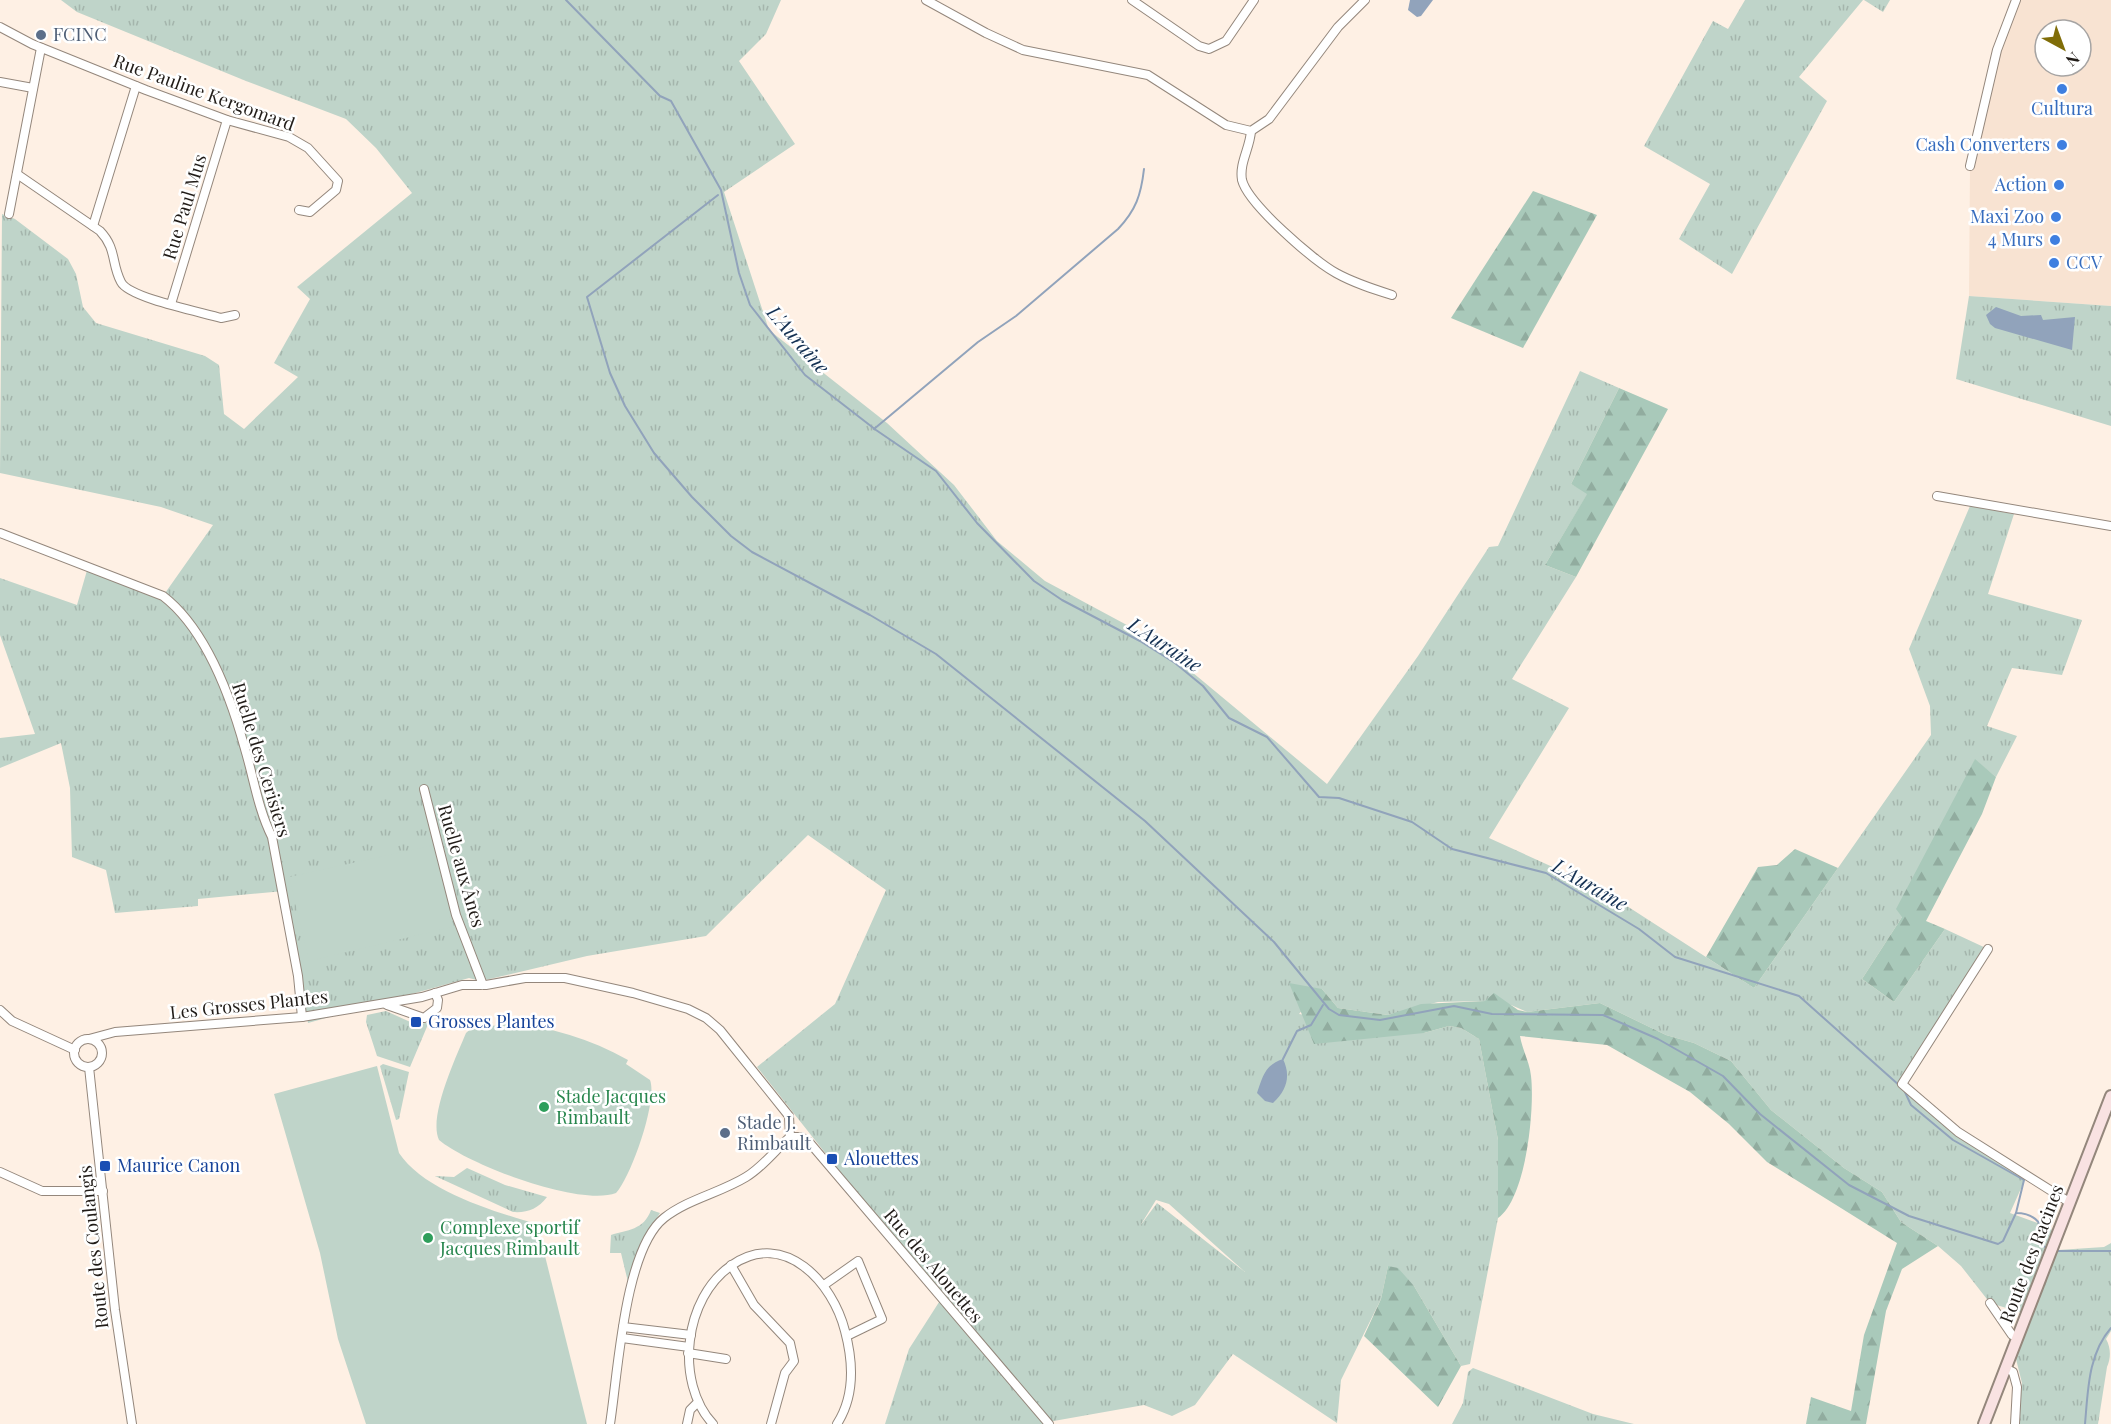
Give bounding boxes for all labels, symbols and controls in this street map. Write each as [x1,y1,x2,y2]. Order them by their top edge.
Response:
north arrow [2033,18,2093,78]
place label: FCINC [53,22,107,46]
marker: FCINC [34,28,48,42]
street label: Rue Pauline Kergomard [110,48,299,136]
text: N [2062,48,2084,72]
marker: Cultura [2055,82,2069,96]
place label: Cultura [2031,96,2093,120]
place label: Cash Converters [1915,132,2050,156]
marker: Cash Converters [2055,138,2069,152]
street label: Rue Paul Mus [157,151,211,262]
place label: Action [1994,172,2047,196]
marker: Action [2052,178,2066,192]
place label: Maxi Zoo [1970,204,2044,228]
marker: Maxi Zoo [2049,210,2063,224]
place label: 4 Murs [1988,227,2043,251]
marker: 4 Murs [2048,233,2062,247]
place label: CCV [2066,250,2103,274]
marker: CCV [2047,256,2061,270]
water label: L'Auraine [761,298,837,379]
water label: L'Auraine [1123,609,1208,678]
street label: Ruelle des Cerisiers [227,680,297,840]
street label: Ruelle aux Ânes [433,802,491,930]
water label: L'Auraine [1547,851,1634,916]
street label: Les Grosses Plantes [169,984,329,1024]
place label: Grosses Plantes [428,1009,555,1033]
marker: Grosses Plantes [409,1015,423,1029]
place label: Stade Jacques Rimbault [556,1084,666,1129]
marker: Stade Jacques Rimbault [537,1100,551,1114]
place label: Stade J. Rimbault [737,1110,812,1155]
marker: Stade J. Rimbault [718,1126,732,1140]
place label: Alouettes [843,1146,919,1170]
marker: Alouettes [825,1152,839,1166]
place label: Maurice Canon [117,1153,241,1177]
marker: Maurice Canon [98,1159,112,1173]
street label: Route des Coulangis [72,1164,114,1330]
street label: Route des Racines [1994,1181,2069,1326]
street label: Rue des Alouettes [879,1203,989,1328]
place label: Complexe sportif Jacques Rimbault [439,1215,581,1260]
marker: Complexe sportif Jacques Rimbault [421,1231,435,1245]

